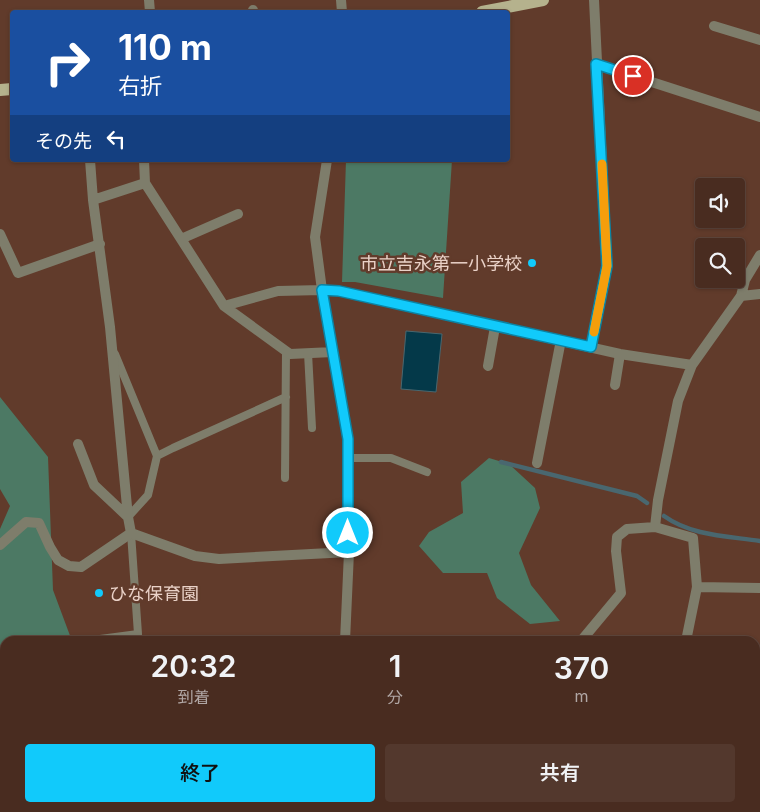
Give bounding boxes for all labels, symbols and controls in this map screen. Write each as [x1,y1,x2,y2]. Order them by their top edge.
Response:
text: 110 m [118,26,212,68]
icon: right [35,30,100,95]
pin [612,55,654,97]
icon: arrive [619,62,647,90]
text: 右折 [118,73,162,99]
icon: left [102,125,130,153]
text: その先 [35,130,92,153]
map controls [695,178,745,288]
button: sound [695,178,745,228]
button: search [695,238,745,288]
place label: 市立吉永第一小学校 [360,253,522,274]
marker: 市立吉永第一小学校 [526,257,538,269]
position arrow [321,506,373,558]
place label: ひな保育園 [109,583,199,604]
marker: ひな保育園 [93,587,105,599]
text: 20:32 [151,648,236,684]
text: 1 [389,648,401,684]
text: 370 [554,650,609,686]
text: m [575,686,589,706]
text: 到着 [178,687,210,707]
text: 分 [387,687,403,707]
button: 終了 [25,744,375,802]
button: 共有 [385,744,735,802]

